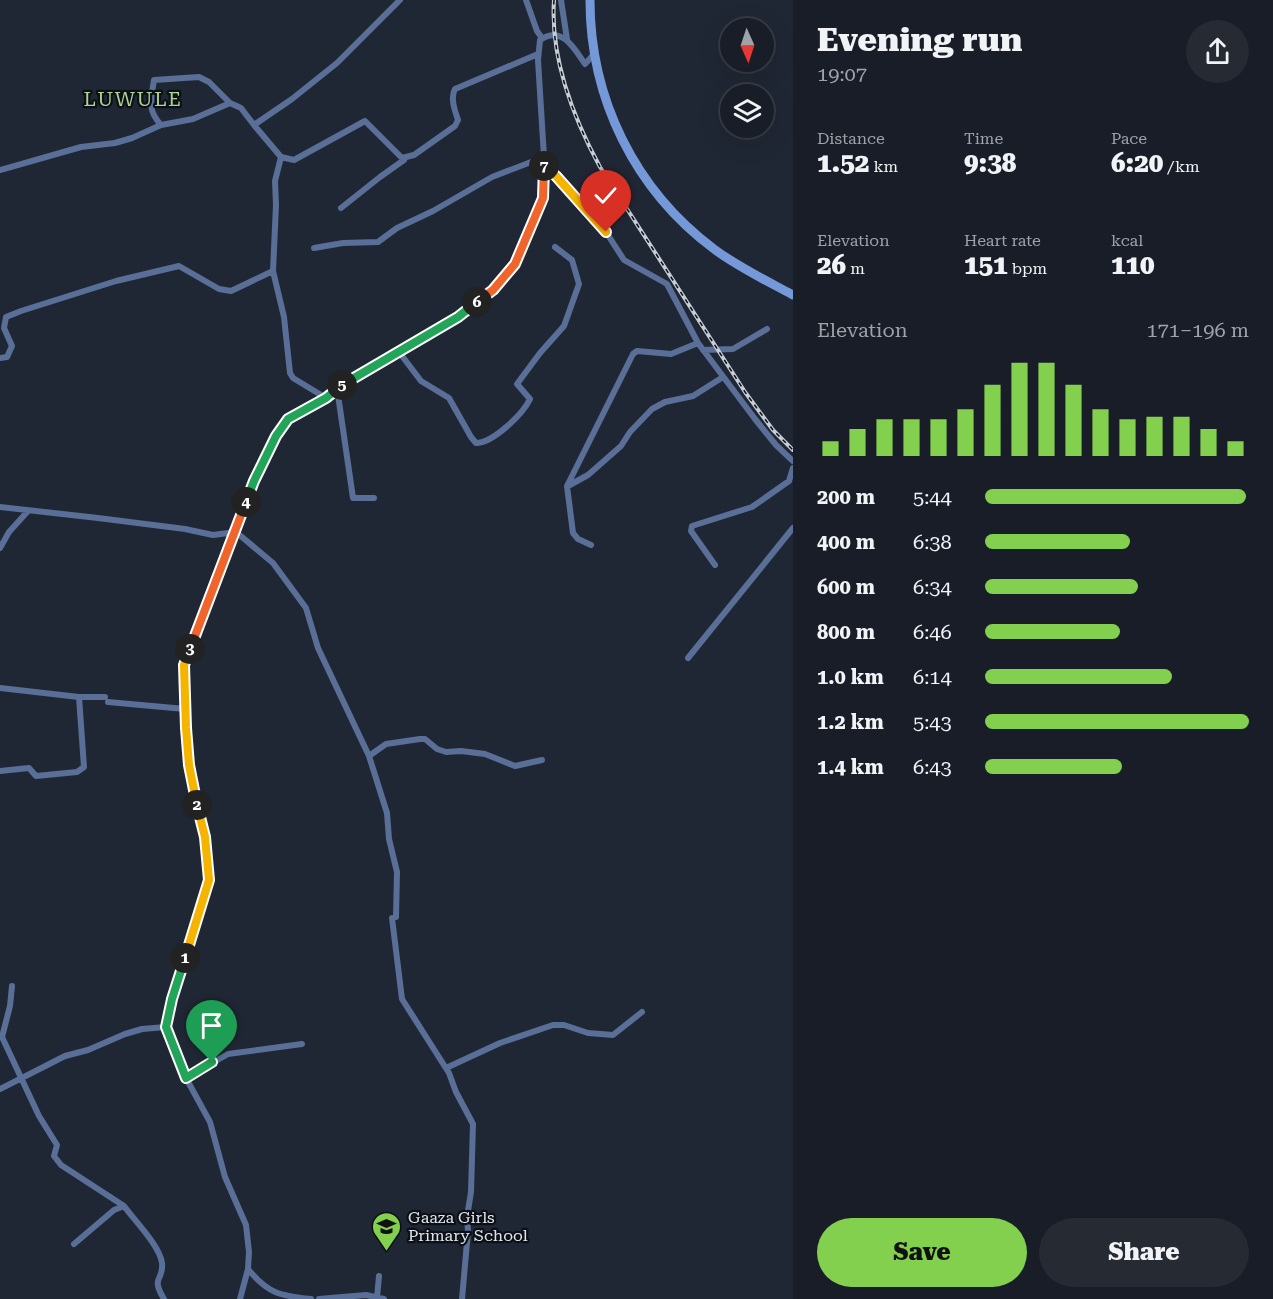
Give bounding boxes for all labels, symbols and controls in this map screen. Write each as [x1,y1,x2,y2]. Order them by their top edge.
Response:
north arrow [720,18,774,72]
map controls [720,18,774,138]
text: Evening run [817,20,1022,59]
button: share [1186,20,1249,83]
text: 19:07 [817,62,867,86]
button: layers [720,84,774,138]
district label: LUWULE [84,87,182,111]
text: Distance [817,129,885,148]
text: Time [964,129,1003,148]
text: Pace [1111,129,1147,148]
text: 1.52 [817,148,869,178]
text: 9:38 [964,148,1016,178]
text: 6:20 [1111,148,1163,178]
pin: 7 [529,151,559,181]
text: 7 [540,156,548,175]
text: km [869,157,898,176]
text: /km [1163,157,1200,176]
pin [580,170,631,232]
icon: check [589,179,622,212]
text: Elevation [817,231,890,250]
text: Heart rate [964,231,1041,250]
text: kcal [1111,231,1143,250]
text: 26 [817,250,846,280]
text: 151 [964,250,1008,280]
text: 110 [1111,250,1155,280]
text: m [846,259,865,278]
text: bpm [1008,259,1047,278]
pin: 6 [462,287,492,317]
text: 6 [473,292,481,311]
text: Elevation [817,318,908,342]
text: 171–196 m [1146,318,1249,342]
pin: 5 [327,370,357,400]
text: 5 [338,375,346,394]
text: 200 m [817,485,875,509]
text: 5:44 [913,485,952,509]
pin: 4 [231,487,261,517]
text: 4 [242,492,250,511]
text: 400 m [817,530,875,554]
text: 6:38 [913,530,952,554]
text: 600 m [817,575,875,599]
text: 6:34 [913,575,952,599]
text: 800 m [817,620,875,644]
text: 6:46 [913,620,952,644]
pin: 3 [175,634,205,664]
text: 3 [186,639,194,658]
text: 1.0 km [817,665,884,689]
text: 6:14 [913,665,952,689]
text: 1.2 km [817,710,884,734]
text: 5:43 [913,710,952,734]
text: 1.4 km [817,755,884,779]
text: 6:43 [913,755,952,779]
pin: 2 [182,790,212,820]
text: 2 [193,795,201,814]
pin: 1 [170,943,200,973]
text: 1 [181,948,189,967]
pin [186,1000,237,1062]
icon: arrive [195,1009,228,1042]
place label: Gaaza Girls Primary School [408,1208,528,1245]
school or university icon: Gaaza Girls Primary School [371,1210,403,1252]
button: Save [817,1218,1027,1287]
button: Share [1039,1218,1249,1287]

